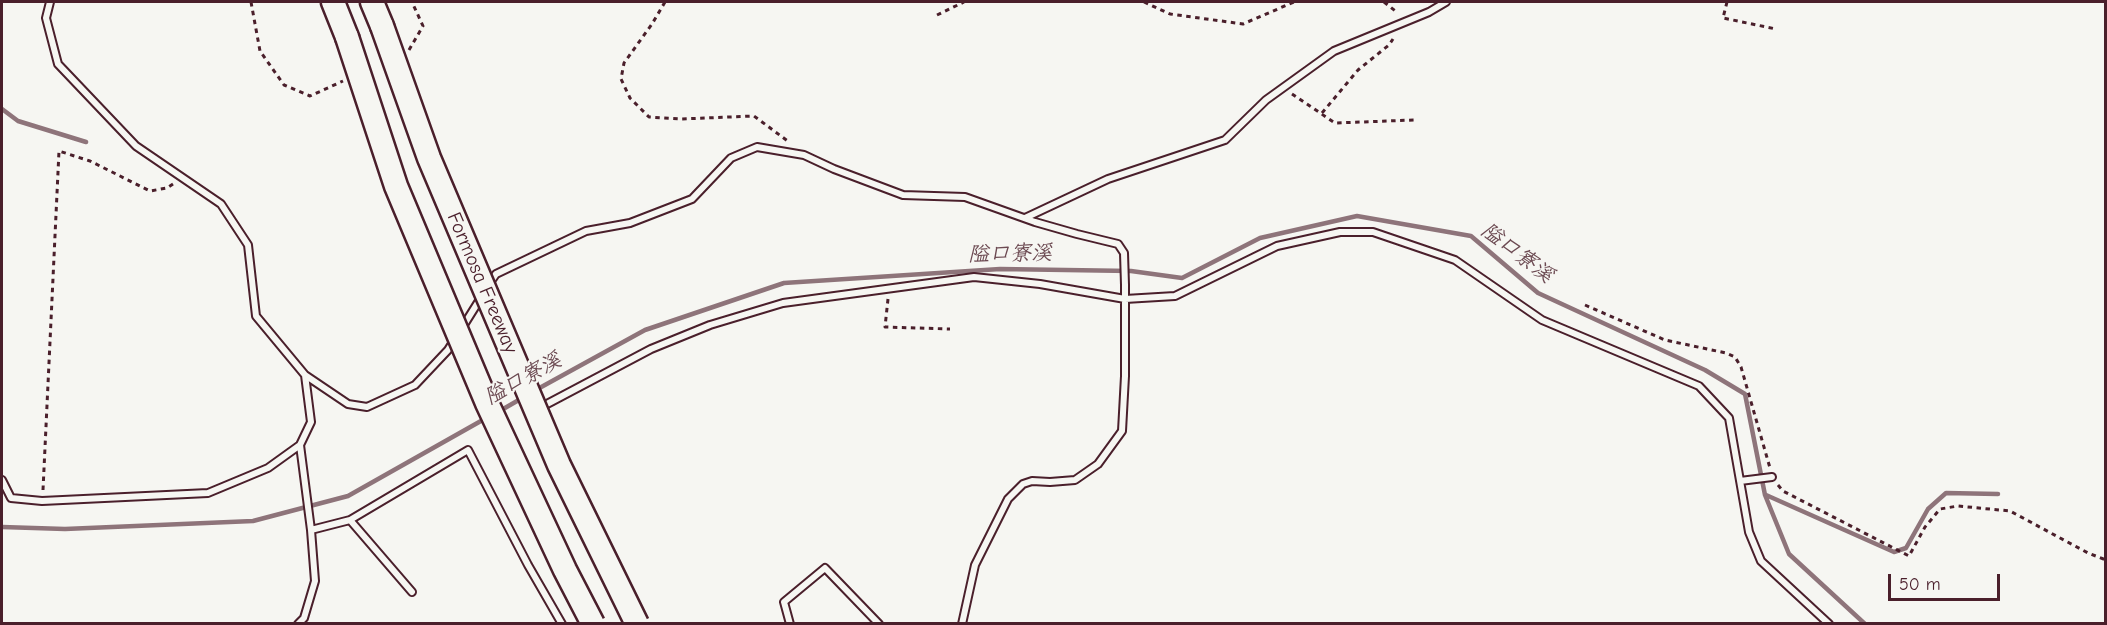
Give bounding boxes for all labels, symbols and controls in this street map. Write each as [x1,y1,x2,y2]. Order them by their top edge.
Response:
street label: Formosa Freeway [441,209,523,357]
water label: 隘口寮溪 [1476,218,1558,288]
water label: 隘口寮溪 [968,241,1052,267]
water label: 隘口寮溪 [480,348,566,410]
scale bar [1891,562,2004,600]
text: 50 m [1899,574,1941,595]

